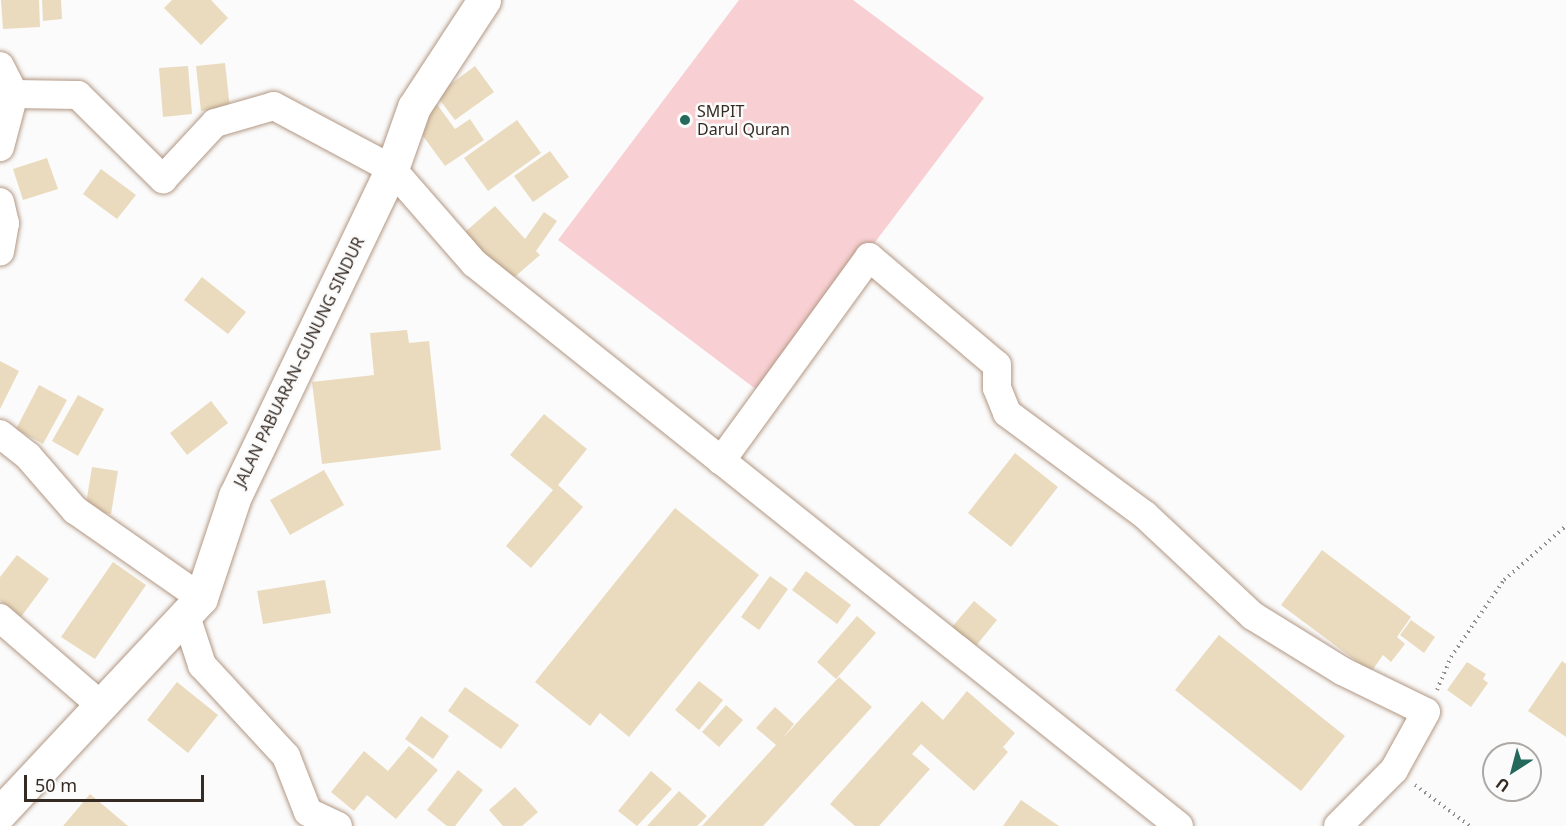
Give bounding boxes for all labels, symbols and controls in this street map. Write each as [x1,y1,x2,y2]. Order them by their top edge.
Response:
place label: SMPIT Darul Quran [697,101,790,139]
marker: SMPIT Darul Quran [678,113,692,127]
street label: JALAN PABUARAN–GUNUNG SINDUR [230,234,368,490]
north arrow [1482,742,1542,802]
scale bar [27,763,207,801]
text: U [1491,772,1514,797]
text: 50 m [35,773,77,797]

